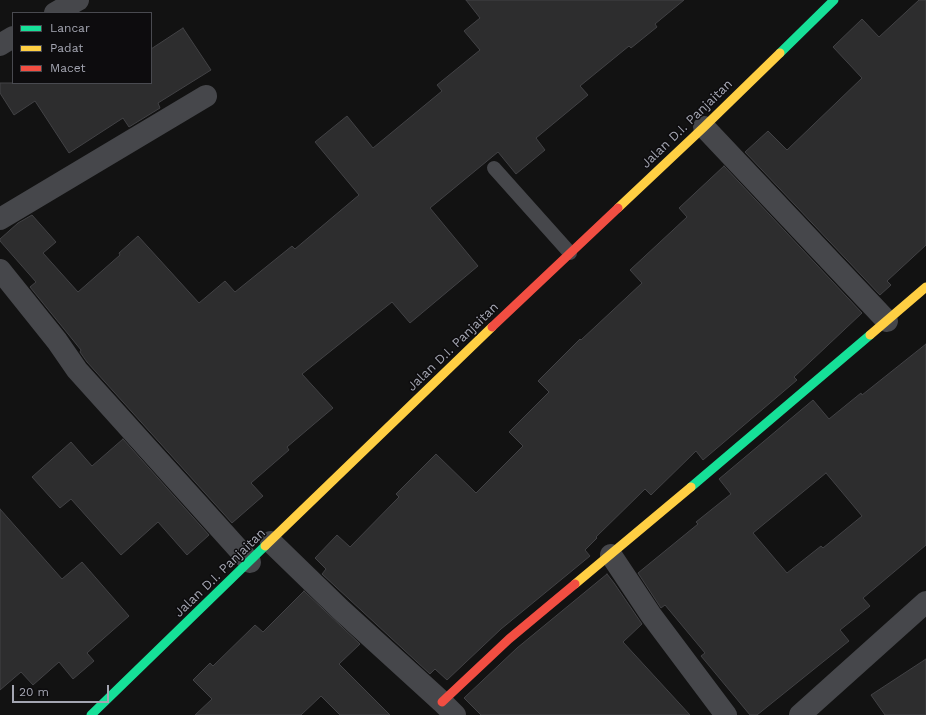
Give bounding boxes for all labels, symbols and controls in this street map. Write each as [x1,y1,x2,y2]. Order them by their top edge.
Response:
legend [12,12,152,84]
text: Lancar [50,21,90,35]
text: Padat [50,41,83,55]
text: Macet [50,61,85,75]
street label: Jalan D.I. Panjaitan [638,76,736,172]
street label: Jalan D.I. Panjaitan [404,299,502,395]
street label: Jalan D.I. Panjaitan [171,525,269,621]
scale bar [14,677,111,703]
text: 20 m [19,685,49,699]

